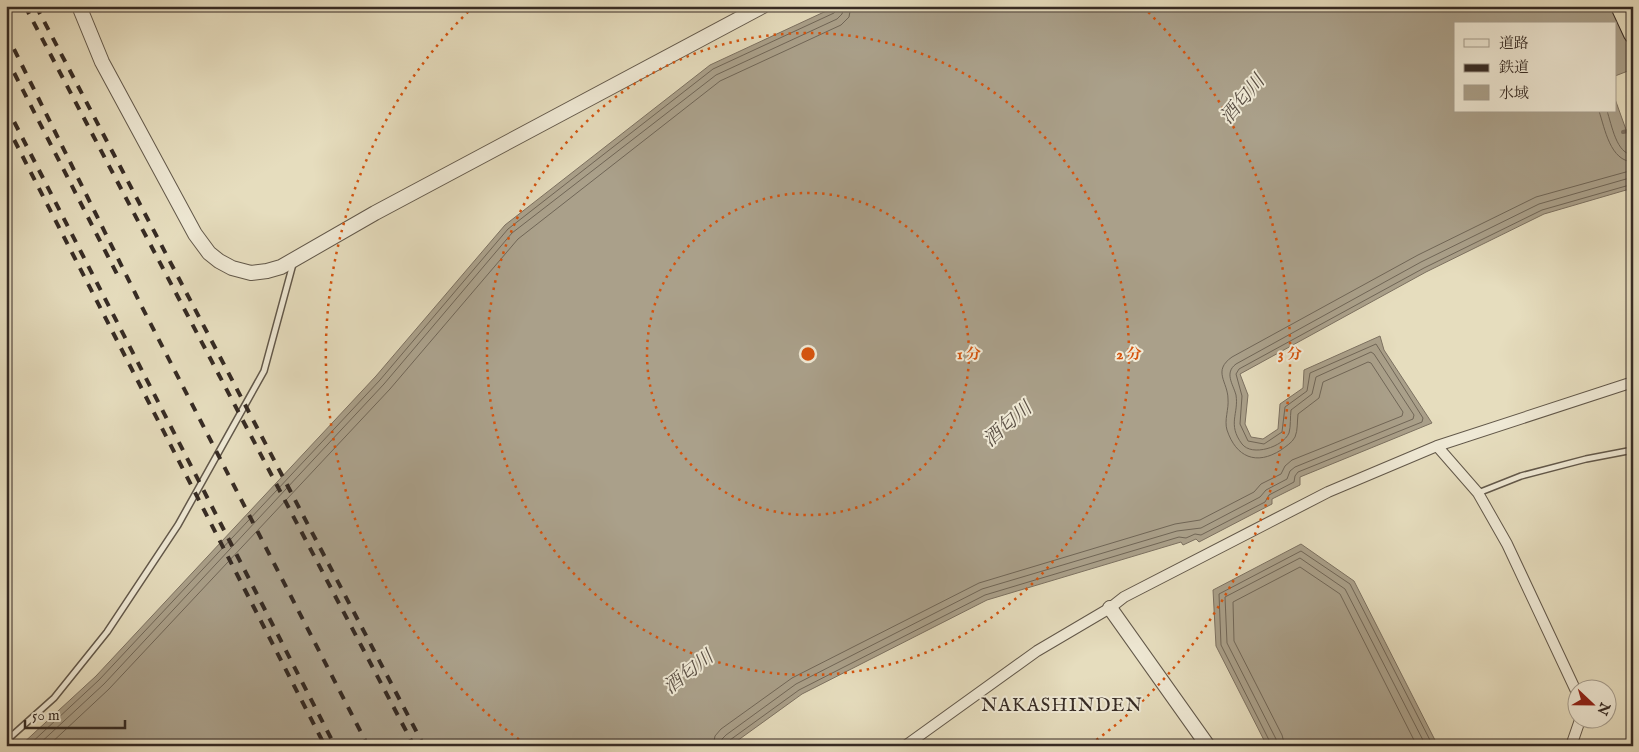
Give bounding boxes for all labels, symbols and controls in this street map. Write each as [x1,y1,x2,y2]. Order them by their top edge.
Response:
legend [1454,22,1616,112]
text: 道路 [1499,34,1529,53]
text: 鉄道 [1499,58,1529,77]
water label: 酒匂川 [1215,69,1272,130]
text: 水域 [1499,84,1529,103]
centre of rings [799,345,817,363]
text: 1 分 [957,345,981,364]
text: 2 分 [1116,345,1142,364]
text: 3 分 [1278,345,1302,364]
water label: 酒匂川 [979,396,1039,453]
water label: 酒匂川 [659,645,720,700]
north arrow [1566,680,1616,730]
district label: NAKASHINDEN [981,694,1143,718]
scale bar [25,697,125,729]
text: N [1593,699,1614,717]
text: 50 m [32,706,60,725]

